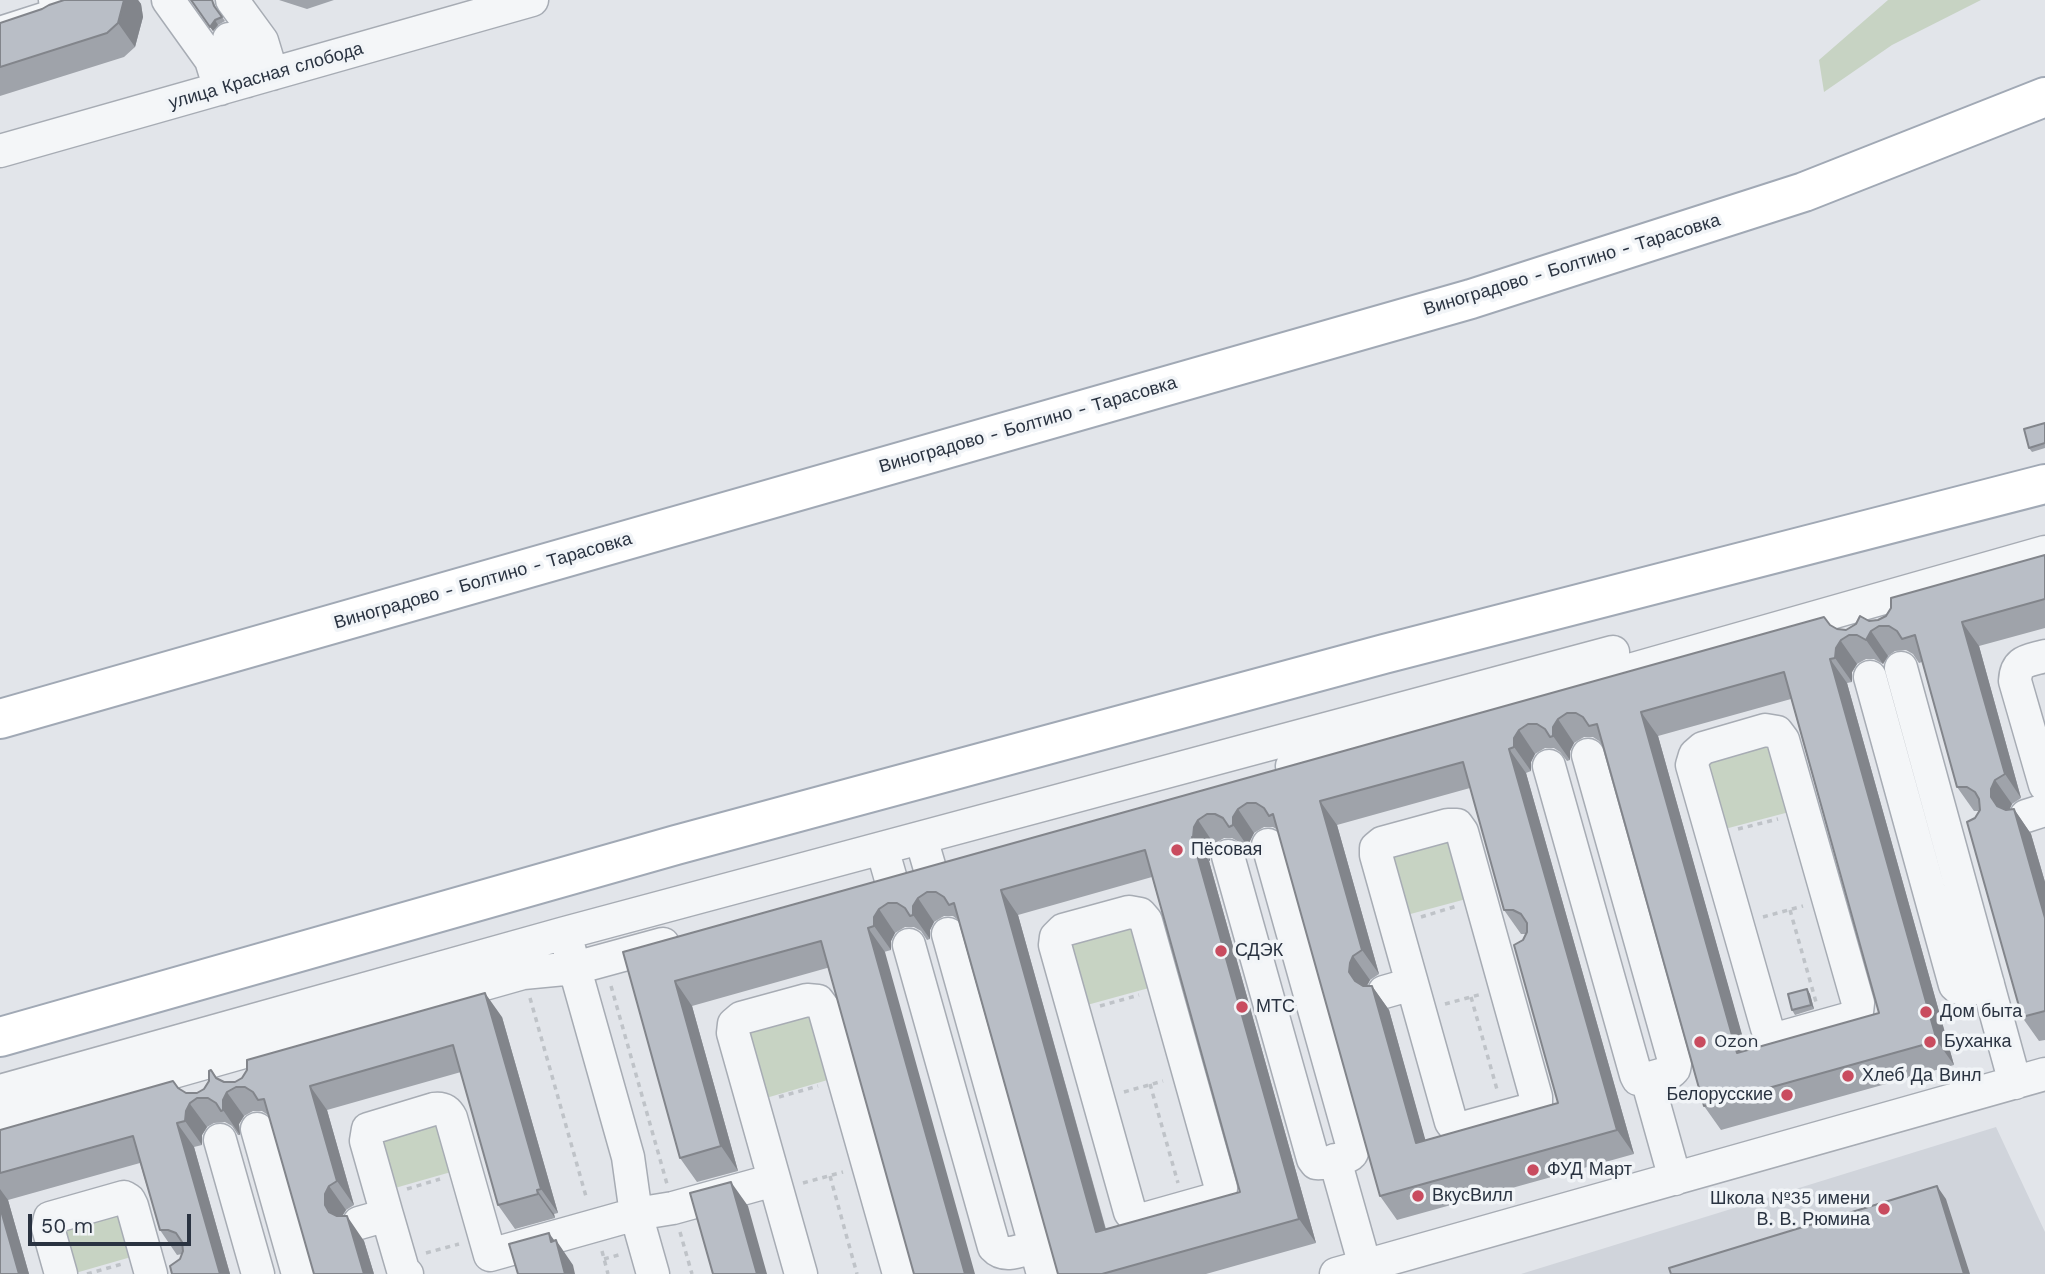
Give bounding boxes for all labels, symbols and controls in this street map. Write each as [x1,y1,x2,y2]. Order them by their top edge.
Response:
street label: улица Красная слобода [166,38,366,114]
street label: Виноградово - Болтино - Тарасовка [1421,210,1723,320]
street label: Виноградово - Болтино - Тарасовка [877,372,1179,478]
street label: Виноградово - Болтино - Тарасовка [332,528,634,634]
place label: Пёсовая [1191,839,1262,861]
marker: Пёсовая [1169,842,1185,858]
place label: СДЭК [1235,940,1283,962]
marker: СДЭК [1213,943,1229,959]
place label: МТС [1256,996,1295,1018]
marker: МТС [1234,999,1250,1015]
place label: Дом быта [1940,1001,2022,1023]
marker: Дом быта [1918,1004,1934,1020]
place label: Ozon [1714,1031,1759,1053]
place label: Буханка [1944,1031,2011,1053]
marker: Ozon [1692,1034,1708,1050]
marker: Буханка [1922,1034,1938,1050]
place label: Хлеб Да Винл [1862,1065,1982,1087]
marker: Хлеб Да Винл [1840,1068,1856,1084]
place label: Белорусские [1667,1084,1773,1106]
marker: Белорусские [1779,1087,1795,1103]
place label: ФУД Март [1547,1159,1632,1181]
marker: ФУД Март [1525,1162,1541,1178]
place label: ВкусВилл [1432,1185,1513,1207]
marker: ВкусВилл [1410,1188,1426,1204]
place label: Школа №35 имени В. В. Рюмина [1710,1188,1870,1230]
scale bar [32,1200,194,1244]
marker: Школа №35 имени В. В. Рюмина [1876,1201,1892,1217]
text: 50 m [41,1213,93,1238]

